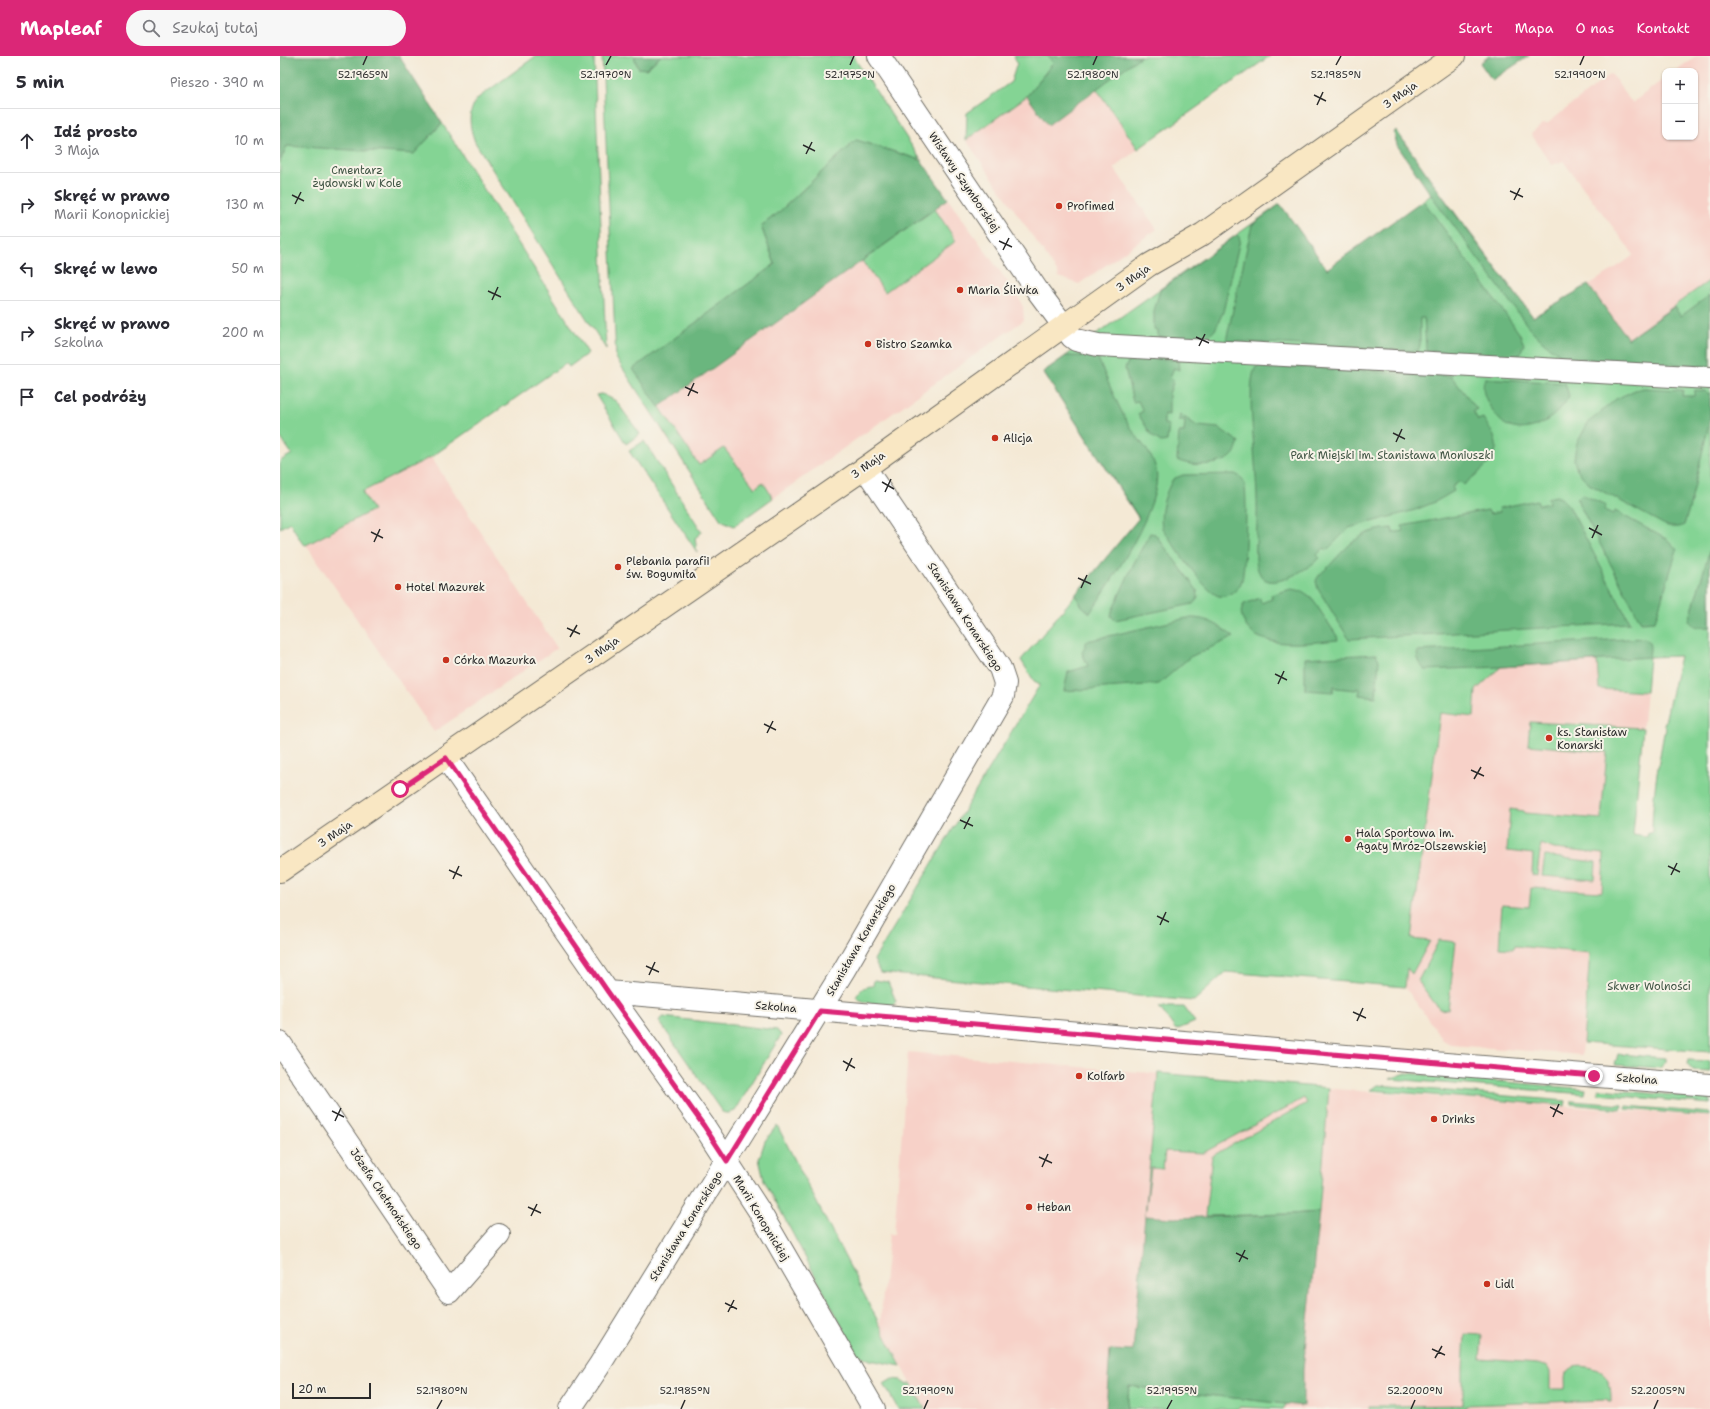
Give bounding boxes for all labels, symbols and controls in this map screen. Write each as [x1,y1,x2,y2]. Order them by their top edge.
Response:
search box [126,10,406,46]
text: Mapleaf [20,16,102,41]
icon: search [140,17,162,39]
text: Szukaj tutaj [172,18,258,38]
text: Start [1458,19,1493,37]
text: Mapa [1515,19,1553,37]
text: O nas [1575,19,1614,37]
text: Kontakt [1636,19,1690,37]
text: 52.1965°N [338,68,388,81]
text: 52.1970°N [581,68,631,81]
text: 52.1975°N [825,68,875,81]
text: 52.1980°N [1067,68,1119,81]
text: 52.1985°N [1311,68,1361,81]
text: 52.1990°N [1554,68,1606,81]
map controls [1662,68,1698,140]
button: + [1662,68,1698,104]
text: 5 min [16,71,64,93]
text: Pieszo · 390 m [170,74,264,91]
street label: 3 Maja [1380,78,1420,112]
button: − [1662,104,1698,140]
text: Idź prosto [54,122,138,142]
street label: Wisławy Szymborskiej [925,129,1003,235]
icon: ahead [16,130,38,152]
text: 10 m [234,132,264,149]
text: 3 Maja [54,142,99,159]
park label: Cmentarz żydowski w Kole [312,163,402,191]
text: Skręć w prawo [54,186,170,206]
icon: right [16,194,38,216]
text: 130 m [226,196,264,213]
place label: Profimed [1067,199,1114,214]
marker: Profimed [1054,201,1064,211]
text: Marii Konopnickiej [54,206,169,223]
icon: left [16,258,38,280]
text: Skręć w lewo [54,259,158,279]
text: 50 m [231,260,264,277]
street label: 3 Maja [1113,261,1153,295]
place label: Maria Śliwka [968,282,1038,298]
marker: Maria Śliwka [955,285,965,295]
text: Skręć w prawo [54,314,170,334]
icon: right [16,322,38,344]
text: 200 m [222,324,264,341]
text: Szkolna [54,334,103,351]
place label: Bistro Szamka [876,337,952,352]
marker: Bistro Szamka [863,339,873,349]
icon: arrive [16,386,38,408]
text: Cel podróży [54,387,146,407]
place label: Alicja [1003,431,1032,446]
marker: Alicja [990,433,1000,443]
street label: 3 Maja [848,448,888,482]
park label: Park Miejski im. Stanisława Moniuszki [1290,448,1494,463]
place label: Plebania parafii św. Bogumiła [626,554,710,582]
street label: Stanisława Konarskiego [924,559,1006,675]
marker: Plebania parafii św. Bogumiła [613,562,623,572]
place label: Hotel Mazurek [406,580,485,595]
marker: Hotel Mazurek [393,582,403,592]
street label: 3 Maja [582,633,622,667]
place label: Córka Mazurka [454,653,536,668]
marker: Córka Mazurka [441,655,451,665]
place label: ks. Stanisław Konarski [1557,725,1627,753]
marker: ks. Stanisław Konarski [1544,733,1554,743]
route start [391,780,409,798]
street label: 3 Maja [315,817,355,851]
place label: Hala Sportowa im. Agaty Mróz-Olszewskiej [1356,826,1486,854]
marker: Hala Sportowa im. Agaty Mróz-Olszewskiej [1343,834,1353,844]
street label: Stanisława Konarskiego [823,881,900,999]
park label: Skwer Wolności [1607,979,1691,994]
street label: Szkolna [755,998,797,1016]
route end [1585,1067,1603,1085]
place label: Kolfarb [1087,1069,1125,1084]
street label: Szkolna [1616,1070,1658,1088]
marker: Kolfarb [1074,1071,1084,1081]
place label: Drinks [1442,1112,1475,1127]
marker: Drinks [1429,1114,1439,1124]
street label: Józefa Chełmońskiego [346,1145,426,1253]
street label: Stanisława Konarskiego [646,1168,726,1284]
street label: Marii Konopnickiej [729,1172,793,1264]
place label: Heban [1037,1200,1071,1215]
marker: Heban [1024,1202,1034,1212]
place label: Lidl [1495,1277,1515,1292]
marker: Lidl [1482,1279,1492,1289]
scale bar [292,1381,371,1400]
text: 20 m [298,1382,326,1397]
text: 52.1980°N [416,1384,468,1397]
text: 52.1985°N [660,1384,710,1397]
text: 52.1990°N [902,1384,954,1397]
text: 52.1995°N [1147,1384,1197,1397]
text: 52.2000°N [1387,1384,1443,1397]
text: 52.2005°N [1631,1384,1685,1397]

